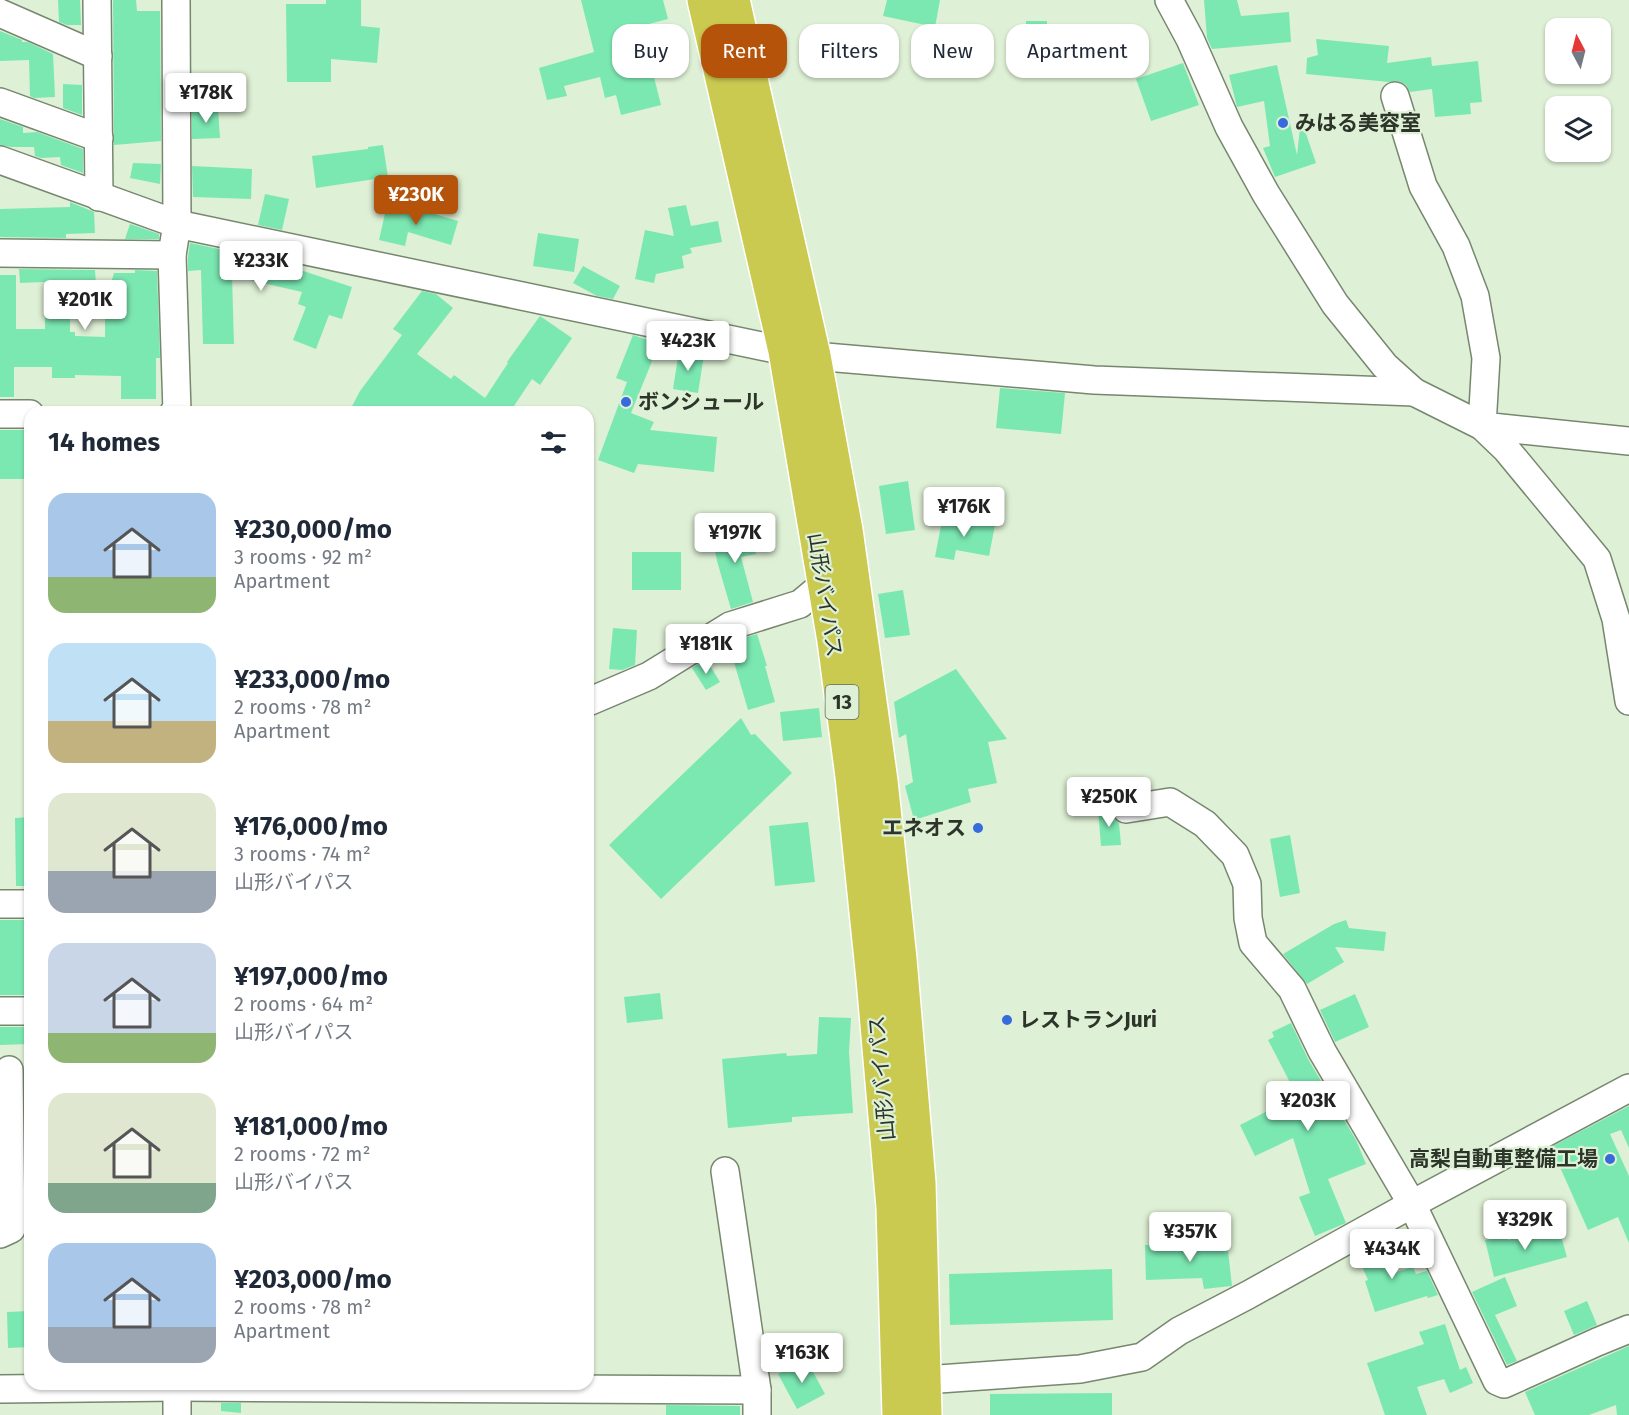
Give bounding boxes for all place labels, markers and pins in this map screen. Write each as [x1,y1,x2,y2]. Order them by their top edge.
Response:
pin: ¥178K [164,73,248,124]
place label: みはる美容室 [1295,110,1421,136]
marker: みはる美容室 [1276,116,1290,130]
pin: ¥230K [374,175,458,226]
pin: ¥233K [219,241,303,292]
pin: ¥201K [43,280,127,331]
pin: ¥423K [646,321,730,372]
place label: ボンシュール [638,389,764,415]
marker: ボンシュール [619,395,633,409]
pin: ¥176K [922,487,1006,538]
pin: ¥197K [693,513,777,564]
pin: ¥181K [664,624,748,675]
pin: ¥250K [1067,777,1151,828]
place label: エネオス [882,815,966,841]
marker: エネオス [971,821,985,835]
place label: レストランJuri [1019,1007,1157,1033]
marker: レストランJuri [1000,1013,1014,1027]
pin: ¥203K [1266,1081,1350,1132]
place label: 高梨自動車整備工場 [1409,1146,1598,1172]
marker: 高梨自動車整備工場 [1603,1152,1617,1166]
pin: ¥329K [1483,1200,1567,1251]
pin: ¥357K [1148,1212,1232,1263]
pin: ¥434K [1350,1229,1434,1280]
pin: ¥163K [760,1333,844,1384]

